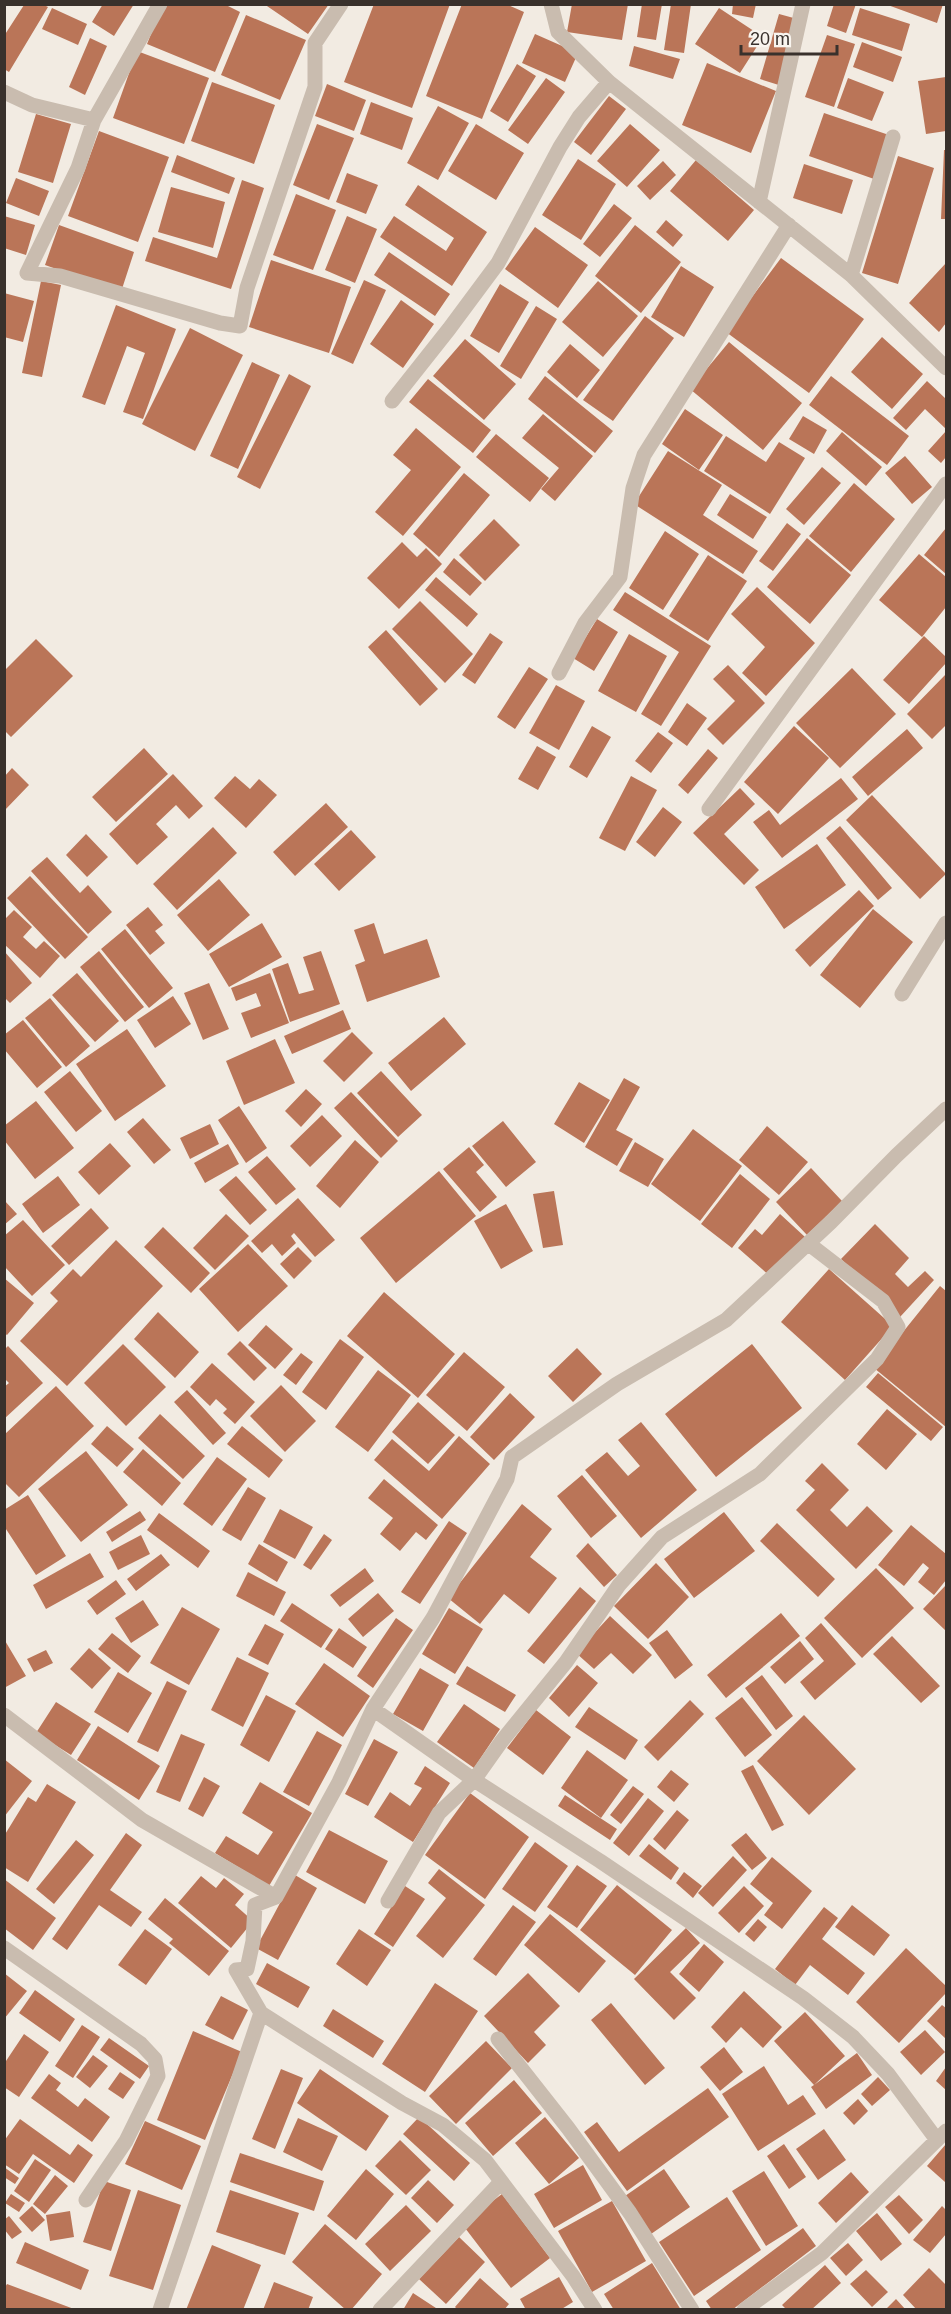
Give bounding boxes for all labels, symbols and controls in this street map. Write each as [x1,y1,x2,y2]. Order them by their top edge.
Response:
scale bar [741,18,837,56]
text: 20 m [750,29,790,49]

